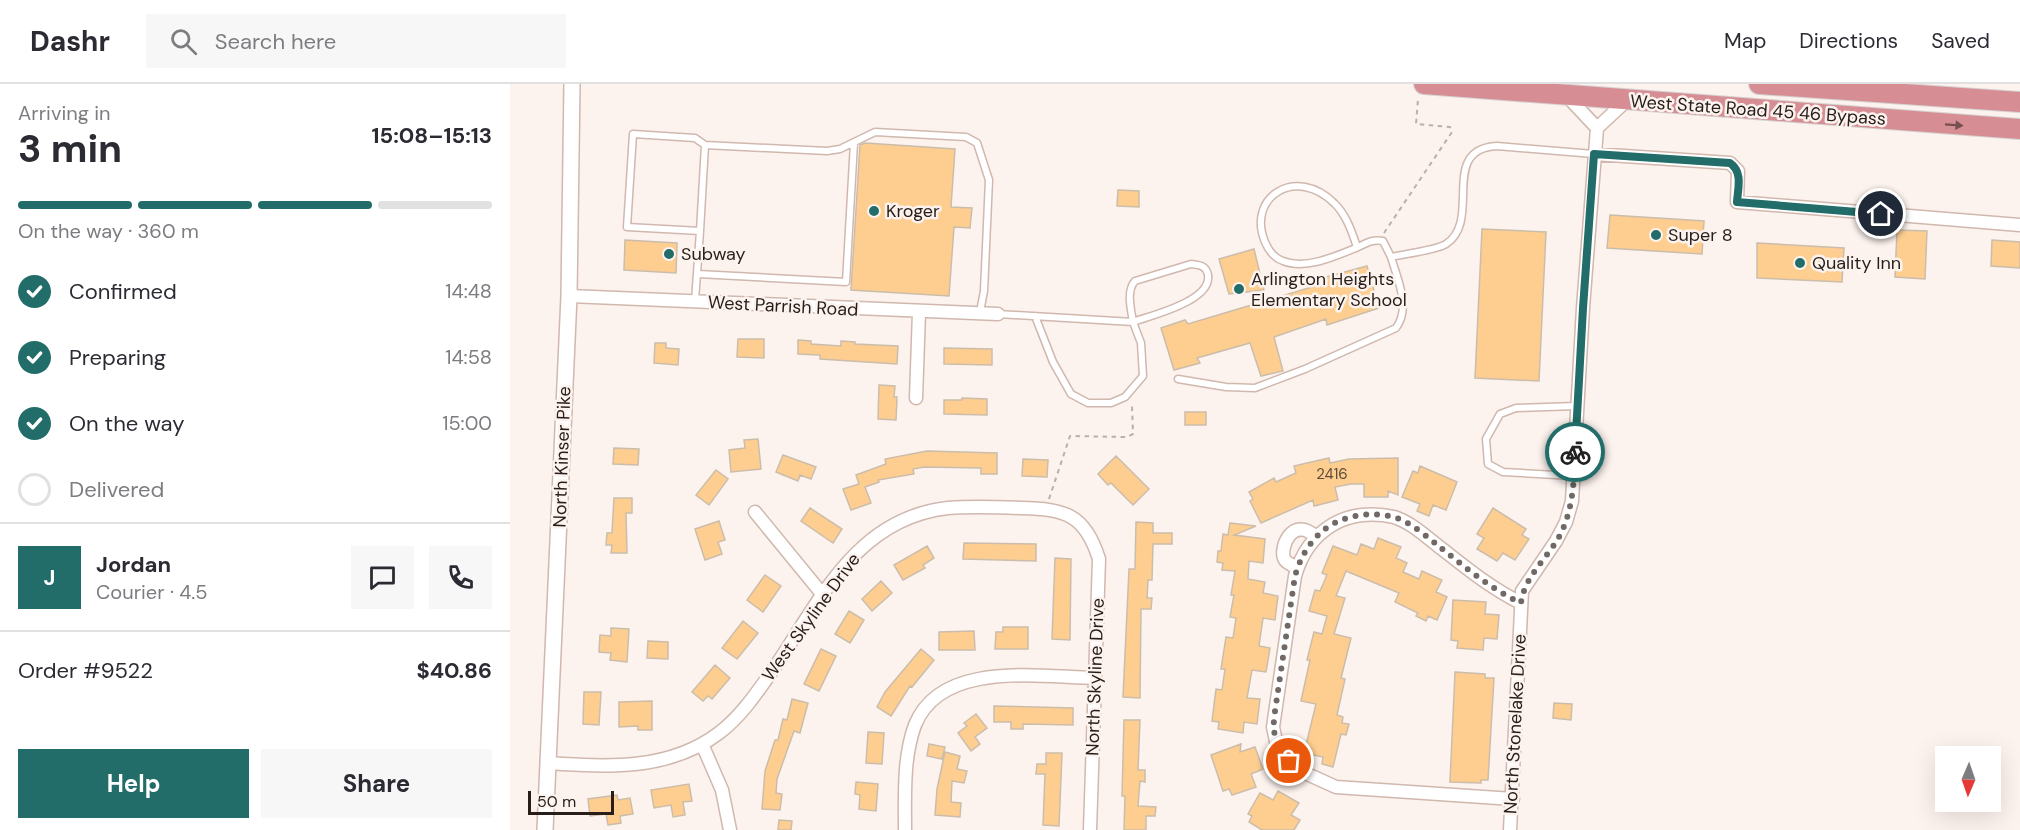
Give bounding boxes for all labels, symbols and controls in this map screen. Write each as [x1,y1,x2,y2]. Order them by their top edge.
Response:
search box [146,14,566,68]
text: Dashr [30,23,110,60]
icon: search [167,25,200,58]
text: Search here [215,27,336,56]
text: Map [1724,27,1766,55]
text: Directions [1799,27,1898,55]
text: Saved [1931,27,1990,55]
street label: West State Road 45 46 Bypass [1629,89,1887,131]
text: Arriving in [18,100,110,126]
one-way arrow [1944,120,1963,129]
text: 15:08–15:13 [371,121,492,150]
text: 3 min [18,123,122,174]
pin [1855,188,1906,239]
icon: home [1864,197,1897,230]
place label: Kroger [886,199,940,223]
marker: Kroger [867,204,881,218]
text: On the way · 360 m [18,218,199,244]
place label: Super 8 [1668,223,1733,247]
marker: Super 8 [1649,228,1663,242]
place label: Subway [681,242,746,266]
marker: Subway [662,247,676,261]
place label: Quality Inn [1812,251,1901,275]
marker: Quality Inn [1793,256,1807,270]
place label: Arlington Heights Elementary School [1251,267,1407,312]
icon: check [18,275,51,308]
text: Confirmed [69,277,177,306]
text: 14:48 [445,278,492,304]
marker: Arlington Heights Elementary School [1232,282,1246,296]
street label: West Parrish Road [707,290,859,322]
icon: check [18,341,51,374]
text: Preparing [69,343,166,372]
text: 14:58 [445,344,492,370]
street label: North Kinser Pike [548,386,576,528]
icon: check [18,407,51,440]
text: On the way [69,409,184,438]
text: 15:00 [442,410,492,436]
courier [1545,422,1605,482]
icon: bike [1559,436,1592,469]
house number: 2416 [1316,464,1348,484]
text: Delivered [69,475,164,504]
button: chat [351,546,414,609]
button: phone [429,546,492,609]
street label: West Skyline Drive [756,548,866,686]
text: Jordan [96,550,171,579]
text: J [44,563,55,592]
text: Courier · 4.5 [96,579,208,605]
street label: North Skyline Drive [1080,598,1110,756]
street label: North Stonelake Drive [1498,633,1532,815]
text: Order #9522 [18,656,153,685]
text: $40.86 [416,656,492,685]
pin [1263,735,1314,786]
icon: bag [1272,744,1305,777]
north arrow [1935,746,2001,812]
map controls [1935,746,2001,812]
button: Help [18,749,249,818]
button: Share [261,749,492,818]
scale bar [528,788,614,816]
text: 50 m [537,791,576,812]

